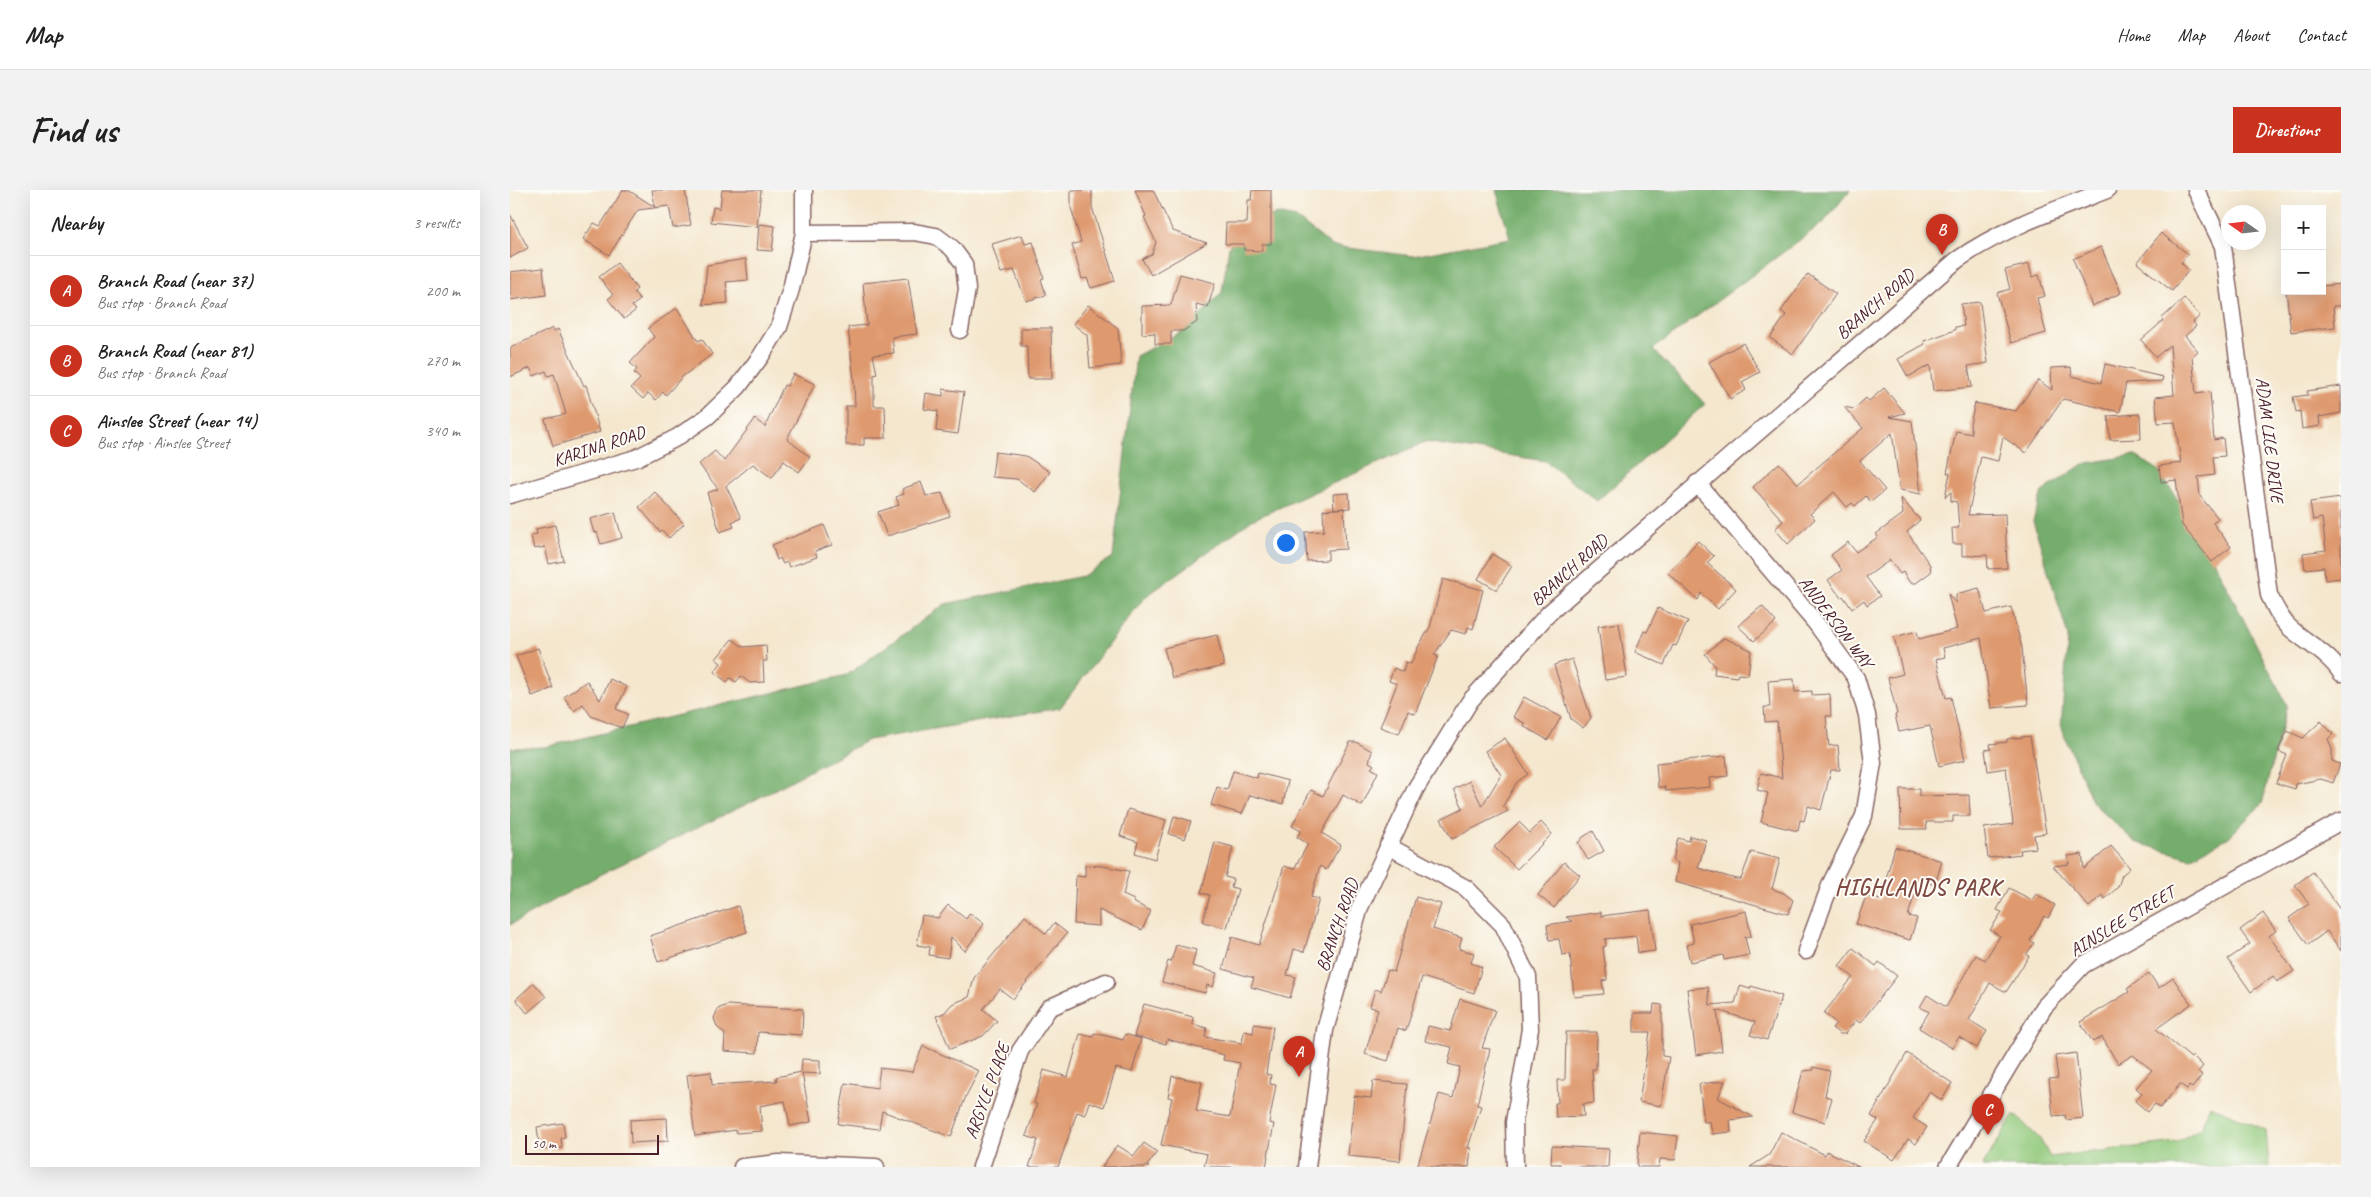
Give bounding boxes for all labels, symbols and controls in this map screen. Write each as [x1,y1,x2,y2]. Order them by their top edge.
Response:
text: Map [25,20,62,50]
text: Home [2117,24,2150,46]
text: Map [2178,24,2205,46]
text: About [2233,24,2269,46]
text: Contact [2297,24,2346,46]
button: Directions [2233,107,2341,153]
text: Find us [30,108,117,153]
north arrow [2221,205,2266,250]
map controls [2281,205,2326,295]
button: + [2281,205,2326,250]
text: Nearby [50,210,103,236]
text: 3 results [413,213,460,233]
pin: B [1926,214,1958,255]
button: − [2281,250,2326,295]
street label: BRANCH ROAD [1831,263,1920,344]
text: Branch Road (near 37) [97,269,253,293]
text: A [62,281,70,301]
text: 200 m [426,281,460,301]
text: Bus stop · Branch Road [97,293,226,313]
text: Branch Road (near 81) [97,339,253,363]
text: B [62,351,70,371]
text: 270 m [426,351,460,371]
text: Bus stop · Branch Road [97,363,226,383]
street label: ADAM LILE DRIVE [2251,376,2289,506]
text: Ainslee Street (near 14) [97,409,257,433]
street label: KARINA ROAD [550,420,649,471]
text: C [62,421,70,441]
text: 340 m [426,421,460,441]
text: Bus stop · Ainslee Street [97,433,229,453]
street label: BRANCH ROAD [1526,528,1613,610]
your location [1273,530,1299,556]
street label: ANDERSON WAY [1794,572,1880,675]
street label: BRANCH ROAD [1311,874,1364,974]
district label: HIGHLANDS PARK [1835,874,2005,902]
street label: AINSLEE STREET [2065,879,2182,961]
pin: A [1283,1036,1315,1077]
street label: ARGYLE PLACE [960,1038,1015,1142]
pin: C [1972,1094,2004,1135]
scale bar [525,1132,659,1155]
text: 50 m [532,1135,556,1152]

